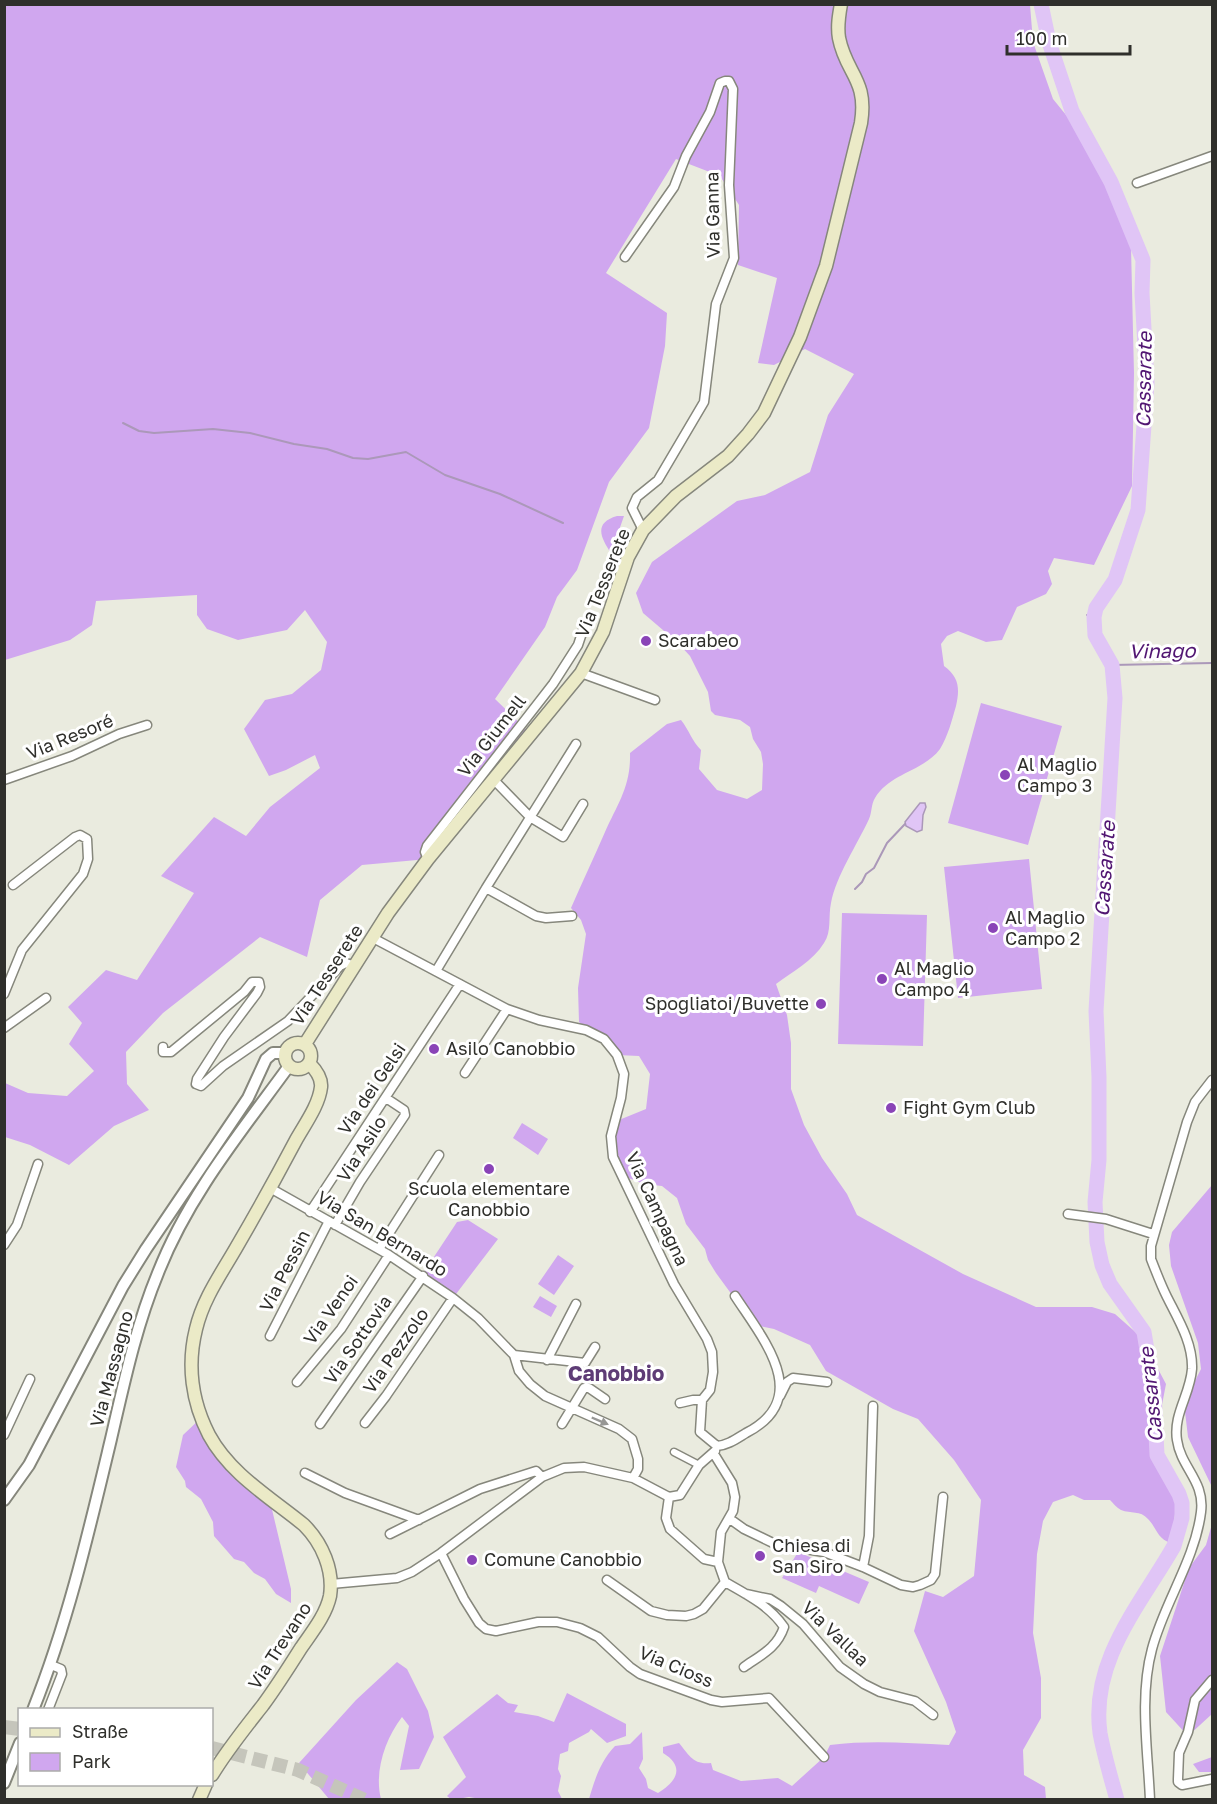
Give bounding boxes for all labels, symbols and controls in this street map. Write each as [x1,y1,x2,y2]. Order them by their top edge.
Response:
scale bar [1007,18,1130,56]
text: 100 m [1016,27,1067,49]
street label: Via Ganna [700,171,724,259]
water label: Cassarate [1130,331,1156,428]
street label: Via Tesserete [570,525,634,641]
place label: Scarabeo [658,629,739,651]
marker: Scarabeo [639,634,653,648]
water label: Vinago [1128,637,1197,664]
street label: Via Giumell [452,690,530,781]
street label: Via Resoré [23,709,116,763]
place label: Al Maglio Campo 3 [1017,753,1097,796]
marker: Al Maglio Campo 3 [998,768,1012,782]
water label: Cassarate [1089,819,1119,918]
place label: Al Maglio Campo 2 [1005,906,1085,949]
street label: Via Tesserete [285,920,367,1029]
marker: Al Maglio Campo 2 [986,921,1000,935]
place label: Al Maglio Campo 4 [894,957,974,1000]
marker: Al Maglio Campo 4 [875,972,889,986]
place label: Spogliatoi/Buvette [645,992,809,1014]
marker: Spogliatoi/Buvette [814,997,828,1011]
place label: Asilo Canobbio [446,1037,575,1059]
street label: Via dei Gelsi [333,1038,410,1138]
marker: Asilo Canobbio [427,1042,441,1056]
place label: Fight Gym Club [903,1096,1035,1118]
marker: Fight Gym Club [884,1101,898,1115]
street label: Via Asilo [332,1111,391,1186]
street label: Via Campagna [622,1148,694,1269]
marker: Scuola elementare Canobbio [482,1162,496,1176]
place label: Scuola elementare Canobbio [408,1177,570,1220]
street label: Via San Bernardo [313,1186,452,1281]
street label: Via Pessin [254,1226,314,1315]
street label: Via Venoi [298,1270,362,1348]
street label: Via Sottovia [318,1291,396,1388]
street label: Via Pezzolo [358,1303,433,1397]
street label: Via Massagno [85,1308,137,1429]
water label: Cassarate [1133,1345,1167,1444]
district label: Canobbio [568,1360,664,1386]
one-way arrow [592,1416,610,1426]
place label: Chiesa di San Siro [772,1534,851,1577]
place label: Comune Canobbio [484,1548,642,1570]
marker: Chiesa di San Siro [753,1549,767,1563]
marker: Comune Canobbio [465,1553,479,1567]
street label: Via Vallaa [798,1596,874,1671]
street label: Via Trevano [243,1598,316,1693]
street label: Via Cioss [636,1641,717,1692]
legend [18,1708,213,1786]
text: Straße [72,1720,128,1742]
text: Park [72,1750,111,1772]

